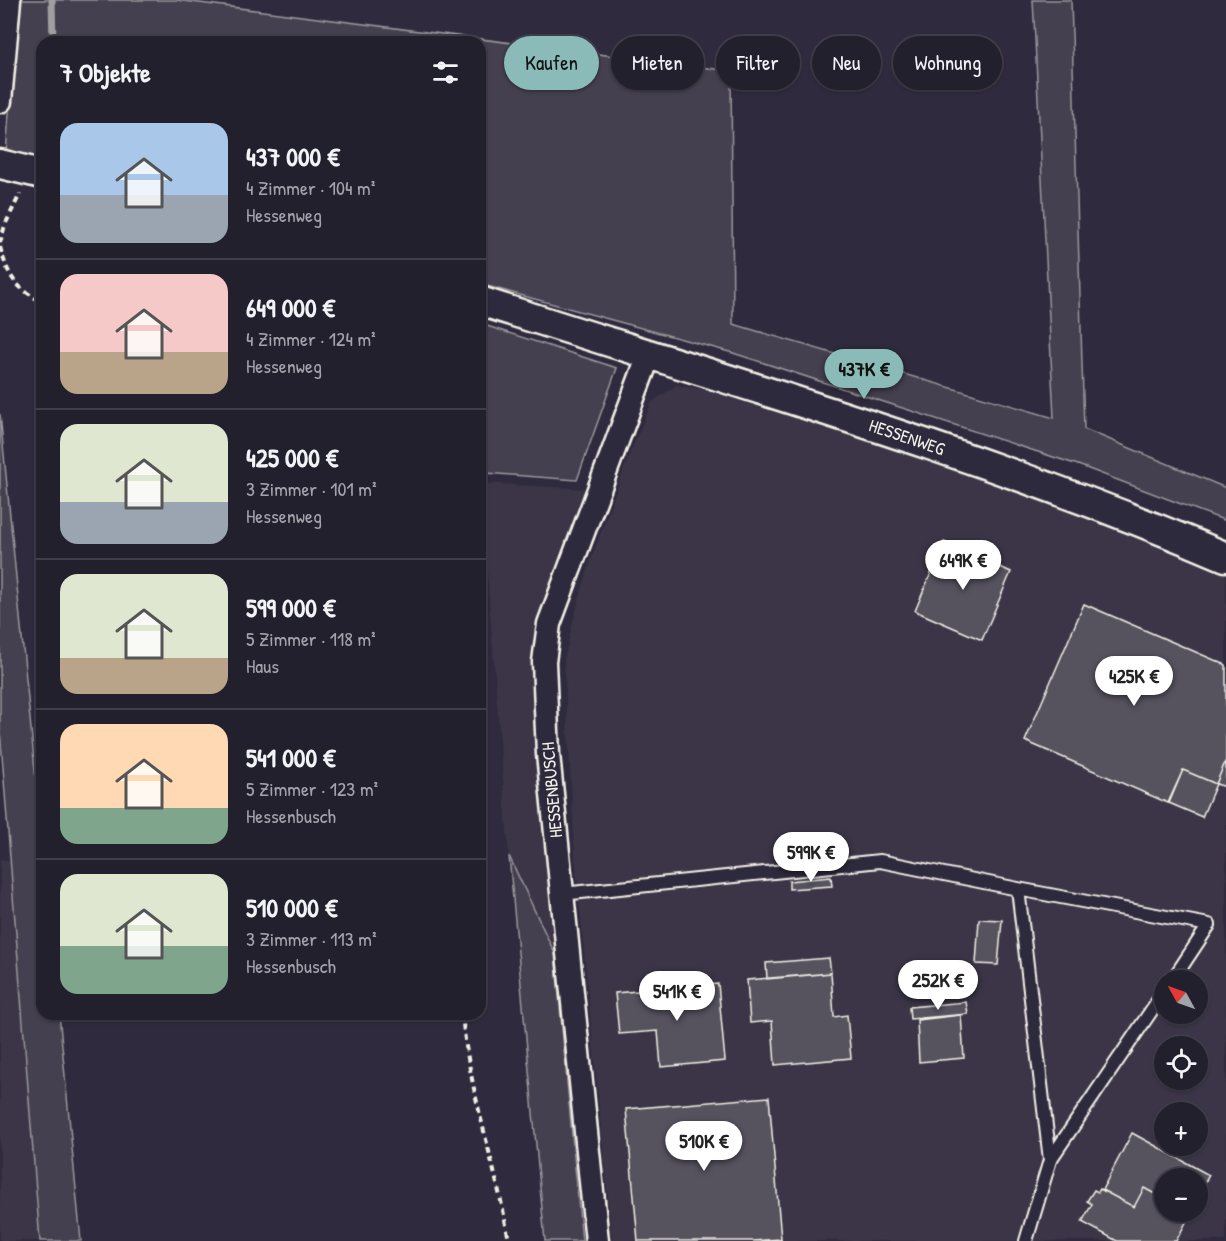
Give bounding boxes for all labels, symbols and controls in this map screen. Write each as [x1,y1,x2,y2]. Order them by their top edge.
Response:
chip: Kaufen [504,36,599,90]
chip: Mieten [611,36,704,90]
chip: Filter [716,36,800,90]
chip: Neu [812,36,881,90]
chip: Wohnung [893,36,1002,90]
text: 7 Objekte [60,55,151,90]
icon: filters [429,56,462,89]
text: 437 000 € [246,139,340,174]
icon: home [108,147,180,219]
text: 4 Zimmer · 104 m² [246,174,375,201]
text: Hessenweg [246,201,322,228]
text: 649 000 € [246,290,335,325]
icon: home [108,298,180,370]
text: 4 Zimmer · 124 m² [246,325,376,352]
pin: 437K € [815,349,913,400]
text: Hessenweg [246,352,322,379]
text: 437K € [838,355,890,382]
street label: HESSENWEG [866,413,948,461]
text: 425 000 € [246,440,338,475]
icon: home [108,448,180,520]
text: 3 Zimmer · 101 m² [246,475,377,502]
text: Hessenweg [246,502,322,529]
pin: 649K € [914,540,1012,591]
text: 649K € [939,546,987,573]
text: 599 000 € [246,590,336,625]
icon: home [108,598,180,670]
text: 5 Zimmer · 118 m² [246,625,376,652]
text: Haus [246,652,279,679]
pin: 425K € [1085,656,1183,707]
text: 425K € [1109,662,1159,689]
text: 541 000 € [246,740,336,775]
street label: HESSENBUSCH [535,741,568,839]
icon: home [108,748,180,820]
text: 5 Zimmer · 123 m² [246,775,378,802]
text: Hessenbusch [246,802,336,829]
pin: 599K € [762,832,860,883]
text: 599K € [787,838,835,865]
text: 510 000 € [246,890,338,925]
icon: home [108,898,180,970]
text: 3 Zimmer · 113 m² [246,925,377,952]
text: Hessenbusch [246,952,336,979]
pin: 252K € [889,960,987,1011]
text: 252K € [912,966,964,993]
north arrow [1154,970,1208,1024]
map controls [1154,970,1208,1222]
pin: 541K € [628,971,726,1022]
text: 541K € [653,977,701,1004]
button: locate [1154,1036,1208,1090]
button: + [1154,1102,1208,1156]
pin: 510K € [655,1121,753,1172]
text: 510K € [679,1127,729,1154]
button: − [1154,1168,1208,1222]

